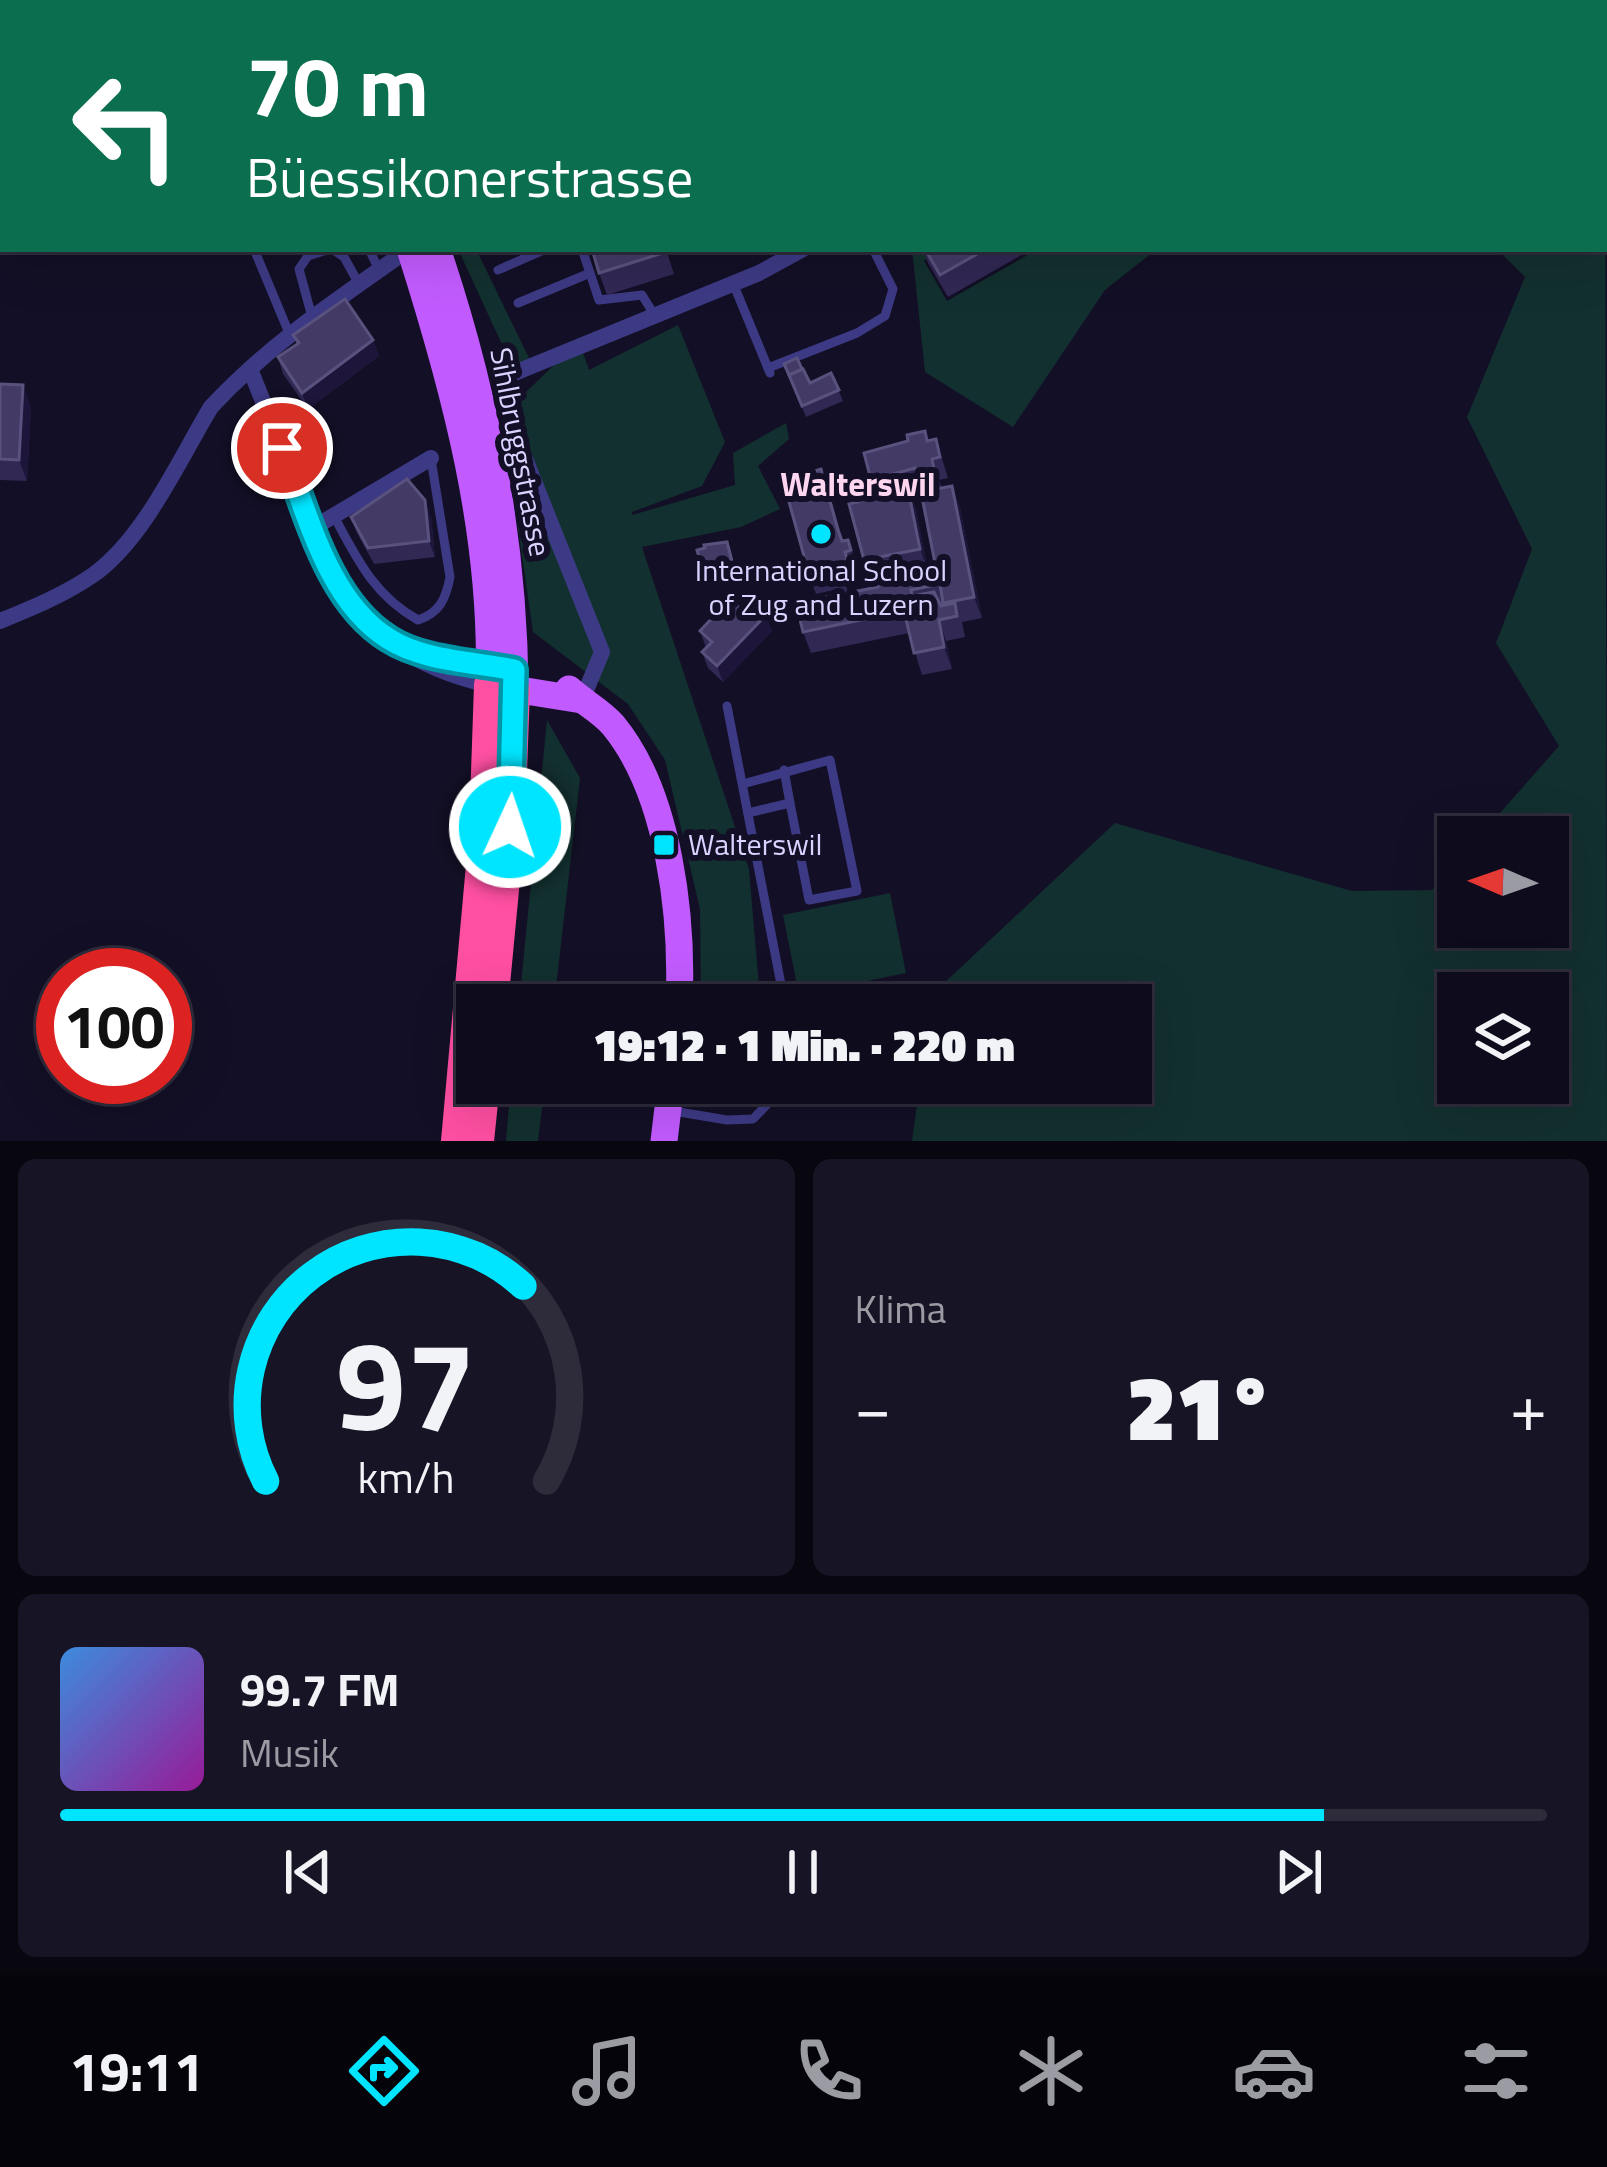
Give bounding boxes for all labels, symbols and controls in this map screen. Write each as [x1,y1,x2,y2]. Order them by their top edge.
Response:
text: 70 m [246,21,429,149]
icon: left [48,48,204,204]
text: Büessikonerstrasse [246,136,693,218]
street label: Sihlbruggstrasse [478,343,564,560]
pin [231,397,333,499]
icon: arrive [249,415,315,481]
district label: Walterswil [780,459,936,509]
marker: International School of Zug and Luzern [808,521,834,547]
place label: International School of Zug and Luzern [695,547,947,627]
position arrow [447,764,573,890]
north arrow [1437,816,1569,948]
map controls [1437,816,1569,1104]
place label: Walterswil [688,821,822,867]
marker: Walterswil [651,832,677,858]
speed limit sign: 100 [36,948,192,1104]
button: layers [1437,972,1569,1104]
text: 19:12 · 1 Min. · 220 m [593,1010,1015,1078]
text: Klima [855,1279,946,1338]
text: 97 [336,1289,476,1478]
text: 21° [1127,1338,1275,1475]
text: − [855,1356,891,1457]
text: + [1510,1356,1547,1457]
text: km/h [358,1443,455,1509]
text: 99.7 FM [240,1655,400,1723]
text: Musik [240,1723,339,1782]
icon: previous [275,1839,341,1905]
icon: pause [770,1839,836,1905]
icon: next [1266,1839,1332,1905]
icon: directions [342,2029,426,2113]
icon: music [565,2029,649,2113]
icon: phone [787,2029,871,2113]
icon: climate [1009,2029,1093,2113]
icon: car [1232,2029,1316,2113]
icon: filters [1454,2029,1538,2113]
text: 19:11 [69,2030,204,2112]

